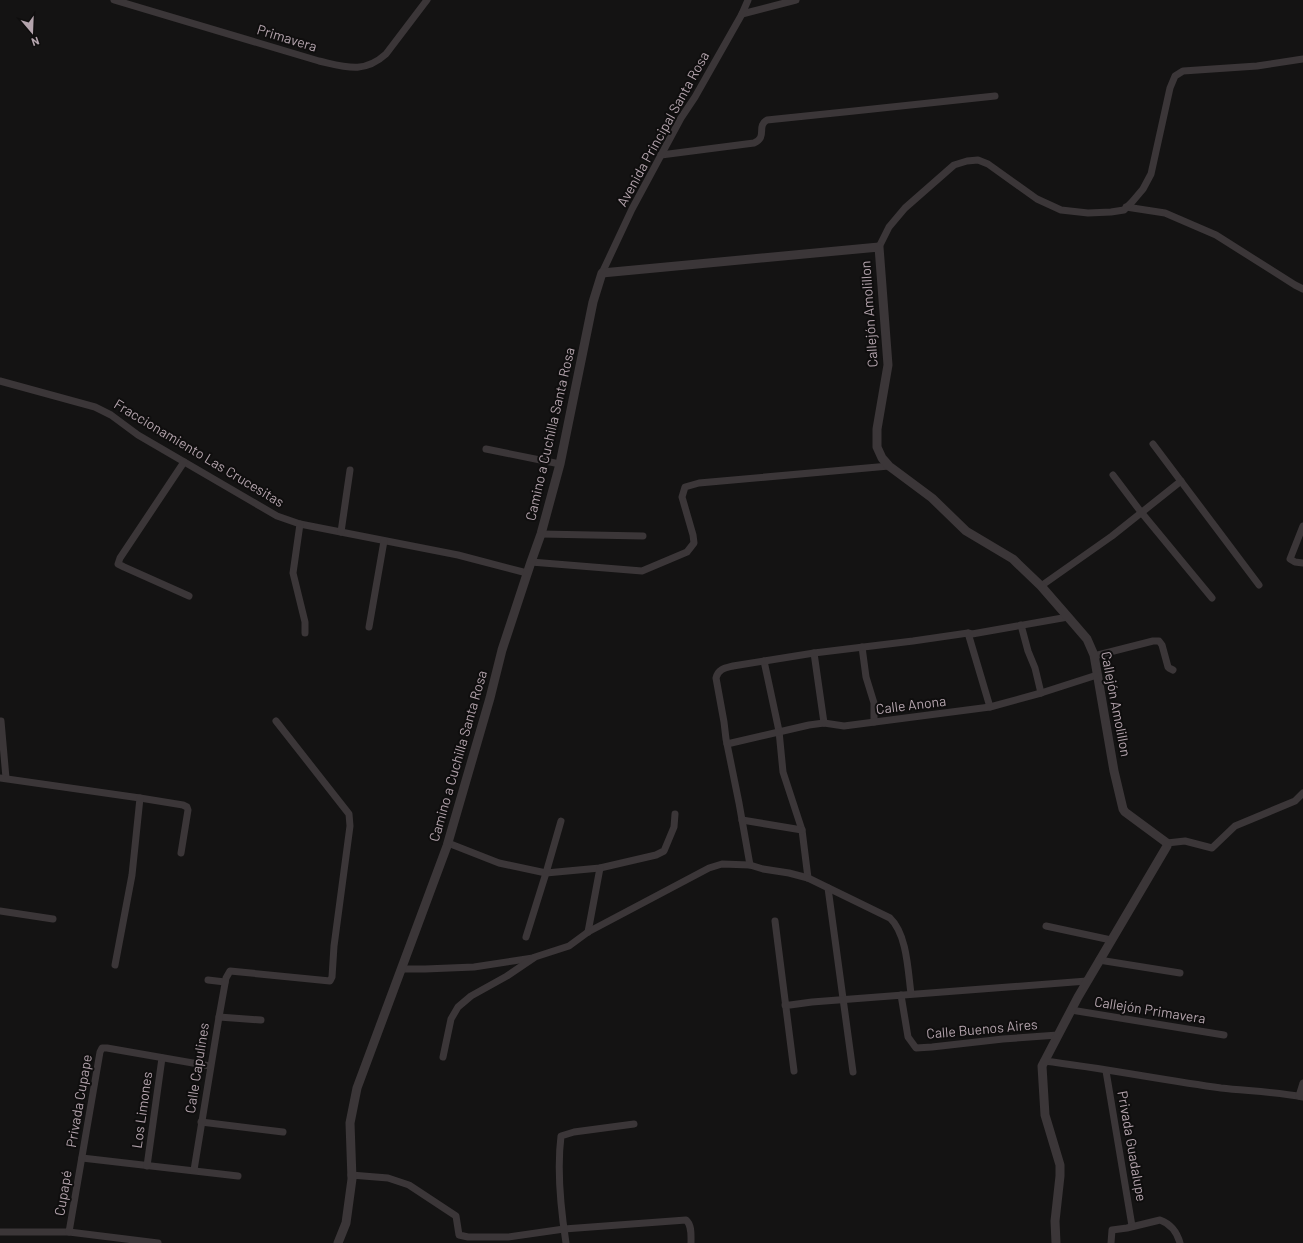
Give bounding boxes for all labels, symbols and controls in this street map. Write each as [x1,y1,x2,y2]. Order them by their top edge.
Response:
north arrow [12,12,52,52]
street label: Primavera [255,20,319,55]
text: N [30,35,41,49]
street label: Avenida Principal Santa Rosa [613,48,712,209]
street label: Callejón Amolillon [856,260,881,368]
street label: Camino a Cuchilla Santa Rosa [521,346,578,522]
street label: Fraccionamiento Las Crucesitas [111,395,288,510]
street label: Callejón Amolillon [1098,650,1135,758]
street label: Camino a Cuchilla Santa Rosa [425,668,490,843]
street label: Calle Anona [875,692,947,717]
street label: Callejón Primavera [1093,992,1207,1027]
street label: Calle Buenos Aires [926,1015,1039,1042]
street label: Calle Capulines [181,1021,212,1114]
street label: Privada Cupape [62,1053,95,1149]
street label: Los Limones [128,1070,155,1149]
street label: Privada Guadalupe [1114,1089,1151,1203]
street label: Cupapé [50,1169,75,1217]

